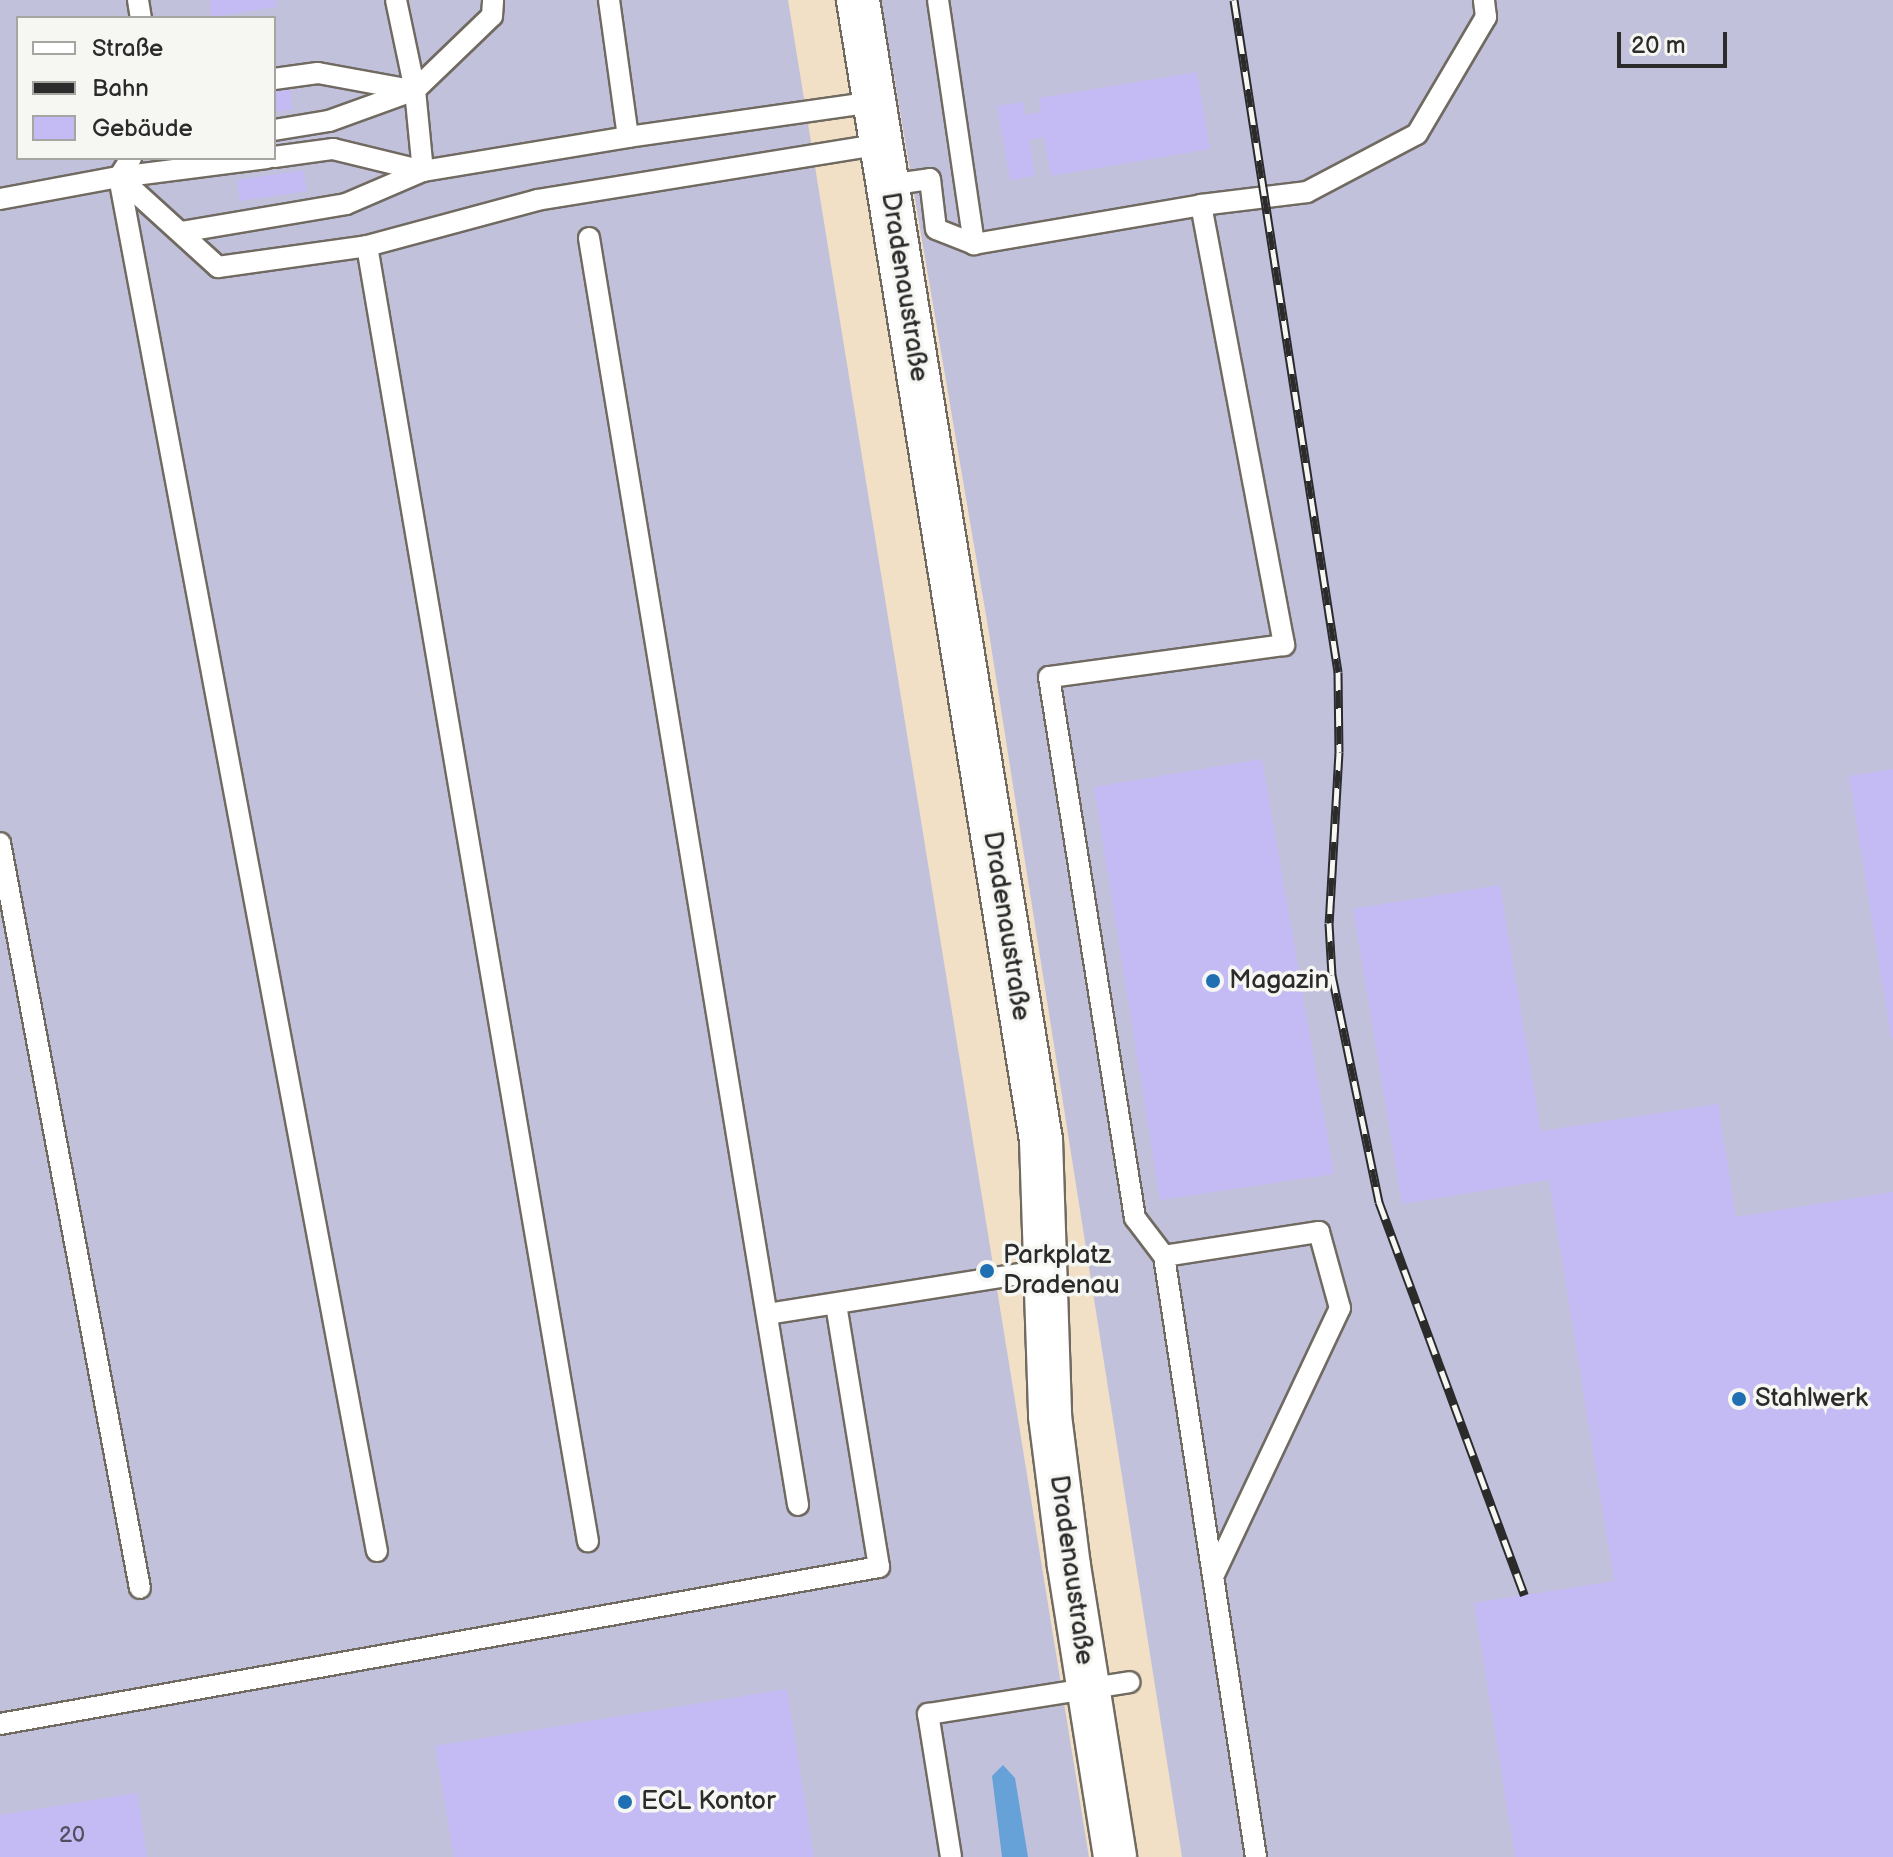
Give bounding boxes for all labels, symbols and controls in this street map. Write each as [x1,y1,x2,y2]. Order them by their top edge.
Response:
legend [16,16,276,160]
scale bar [1621,16,1731,66]
text: 20 m [1631,31,1686,60]
text: Straße [92,34,163,63]
text: Bahn [92,74,149,103]
text: Gebäude [92,114,193,143]
street label: Dradenaustraße [874,190,934,384]
street label: Dradenaustraße [976,829,1036,1023]
place label: Magazin [1229,965,1329,997]
marker: Magazin [1204,972,1222,990]
place label: Parkplatz Dradenau [1003,1240,1120,1302]
marker: Parkplatz Dradenau [978,1262,996,1280]
place label: Stahlwerk [1755,1383,1868,1415]
marker: Stahlwerk [1730,1390,1748,1408]
street label: Dradenaustraße [1042,1473,1100,1667]
place label: ECL Kontor [641,1786,776,1818]
marker: ECL Kontor [616,1793,634,1811]
house number: 20 [59,1823,85,1849]

